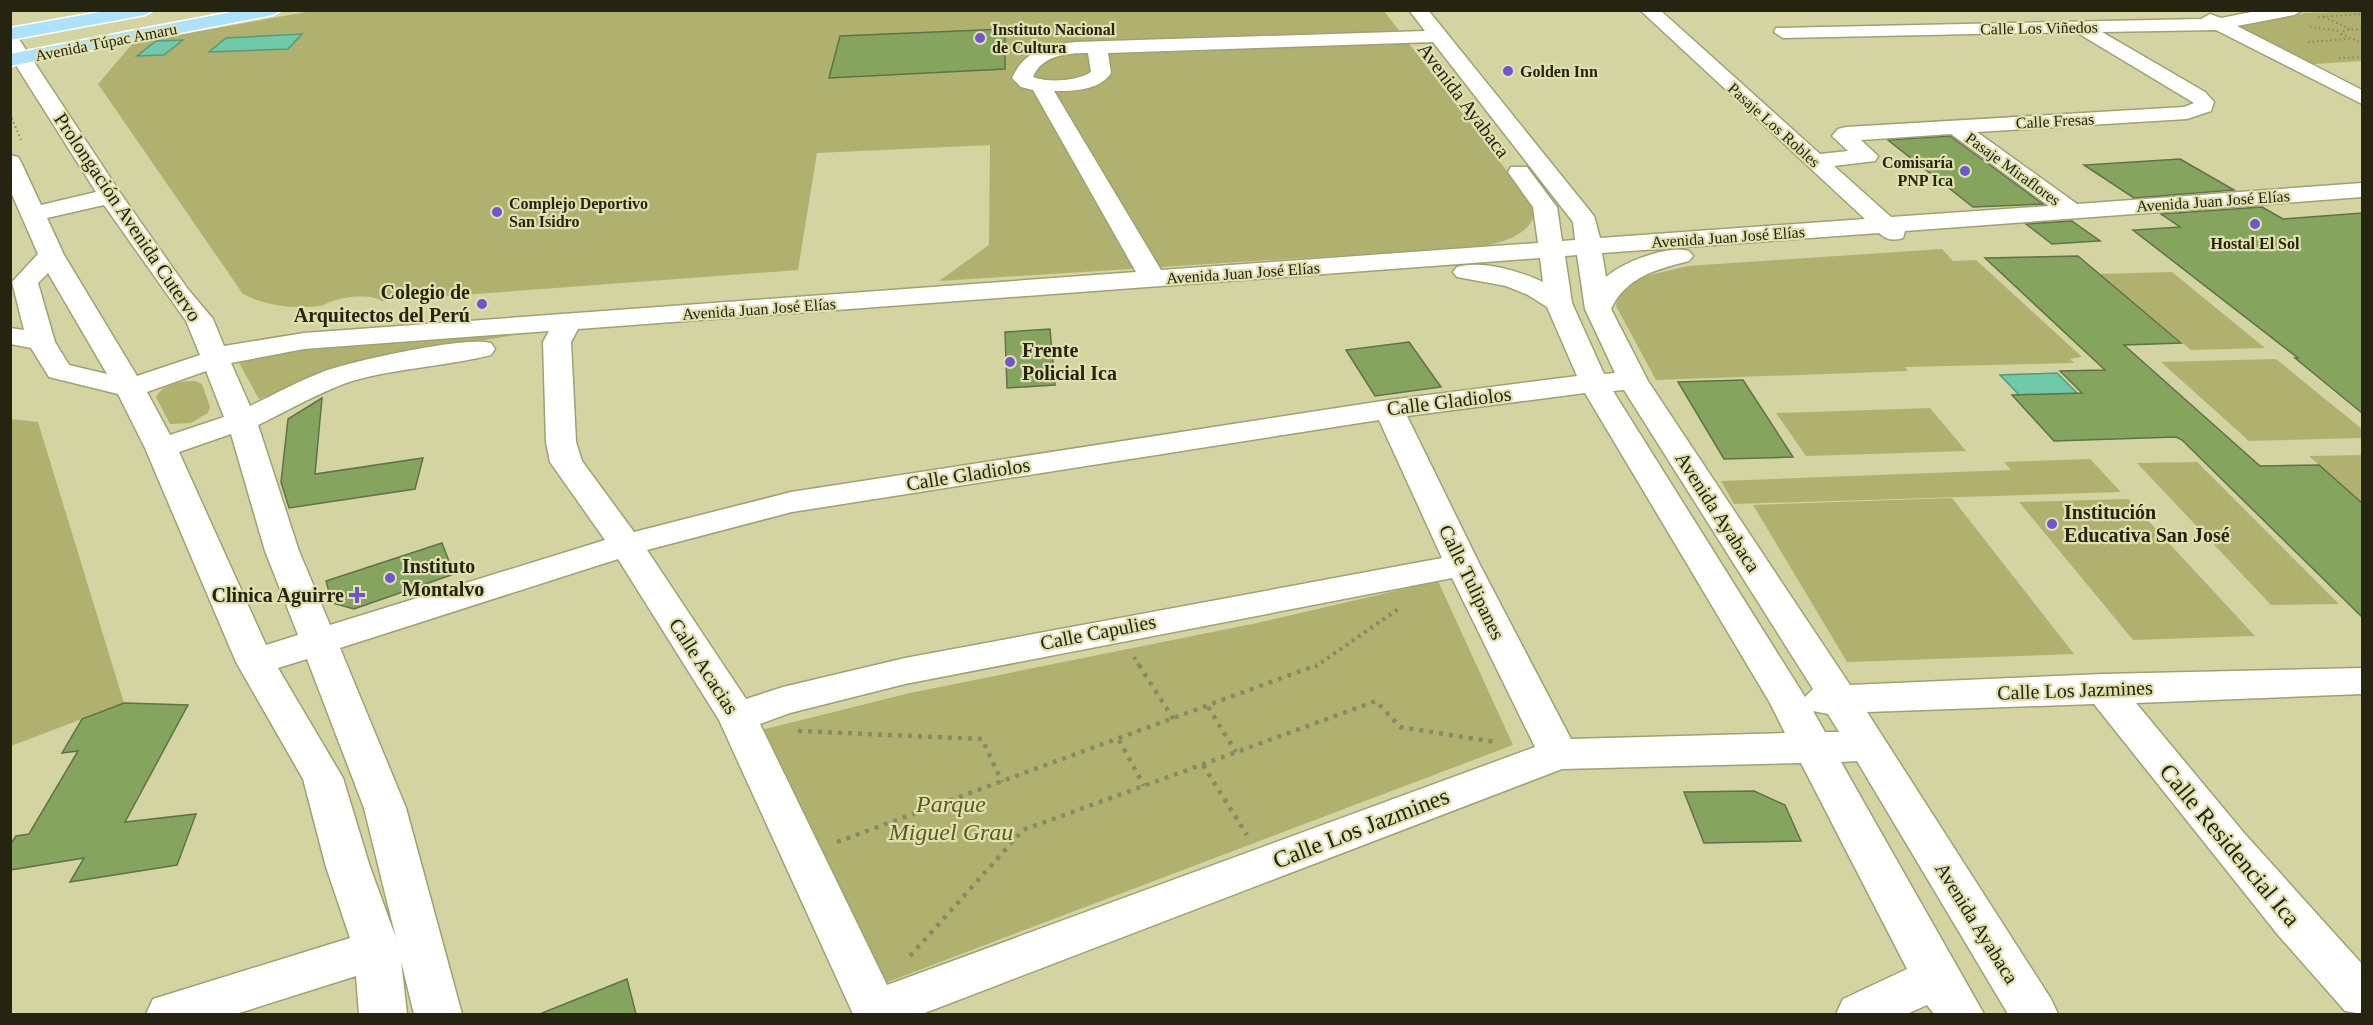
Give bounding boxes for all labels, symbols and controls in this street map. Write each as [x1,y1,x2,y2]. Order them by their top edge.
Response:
street label: Calle Los Viñedos [1980,18,2098,38]
street label: Avenida Túpac Amaru [34,20,179,65]
place label: Instituto Nacional de Cultura [992,21,1116,56]
marker: Instituto Nacional de Cultura [973,31,987,45]
street label: Avenida Ayabaca [1413,38,1514,163]
place label: Golden Inn [1520,63,1598,80]
marker: Golden Inn [1501,64,1515,78]
street label: Pasaje Los Robles [1724,79,1823,171]
street label: Prolongación Avenida Cutervo [49,109,206,326]
street label: Calle Fresas [2015,110,2095,132]
street label: Pasaje Miraflores [1962,129,2063,210]
place label: Comisaría PNP Ica [1882,154,1953,189]
marker: Comisaría PNP Ica [1958,164,1972,178]
street label: Avenida Juan José Elías [2136,187,2290,215]
place label: Complejo Deportivo San Isidro [509,195,648,230]
marker: Complejo Deportivo San Isidro [490,205,504,219]
marker: Hostal El Sol [2248,217,2262,231]
street label: Avenida Juan José Elías [1651,223,1805,251]
place label: Hostal El Sol [2211,235,2300,252]
street label: Avenida Juan José Elías [1166,259,1320,287]
place label: Colegio de Arquitectos del Perú [294,281,470,327]
street label: Avenida Juan José Elías [682,295,836,323]
marker: Colegio de Arquitectos del Perú [475,297,489,311]
place label: Frente Policial Ica [1022,339,1117,384]
marker: Frente Policial Ica [1003,355,1017,369]
street label: Calle Gladiolos [1386,382,1513,420]
street label: Avenida Ayabaca [1670,448,1765,577]
street label: Calle Gladiolos [905,453,1032,495]
place label: Institución Educativa San José [2064,501,2230,546]
marker: Institución Educativa San José [2045,517,2059,531]
street label: Calle Tulipanes [1434,521,1509,644]
place label: Instituto Montalvo [402,555,484,600]
marker: Instituto Montalvo [383,571,397,585]
place label: Clinica Aguirre [212,584,344,607]
marker: Clinica Aguirre [348,586,366,604]
street label: Calle Capulies [1038,610,1158,655]
street label: Calle Acacias [665,614,743,718]
street label: Calle Los Jazmines [1997,676,2153,704]
street label: Calle Residencial Ica [2155,759,2306,932]
street label: Calle Los Jazmines [1269,782,1453,874]
park label: Parque Miguel Grau [888,791,1013,845]
street label: Avenida Ayabaca [1930,859,2023,988]

